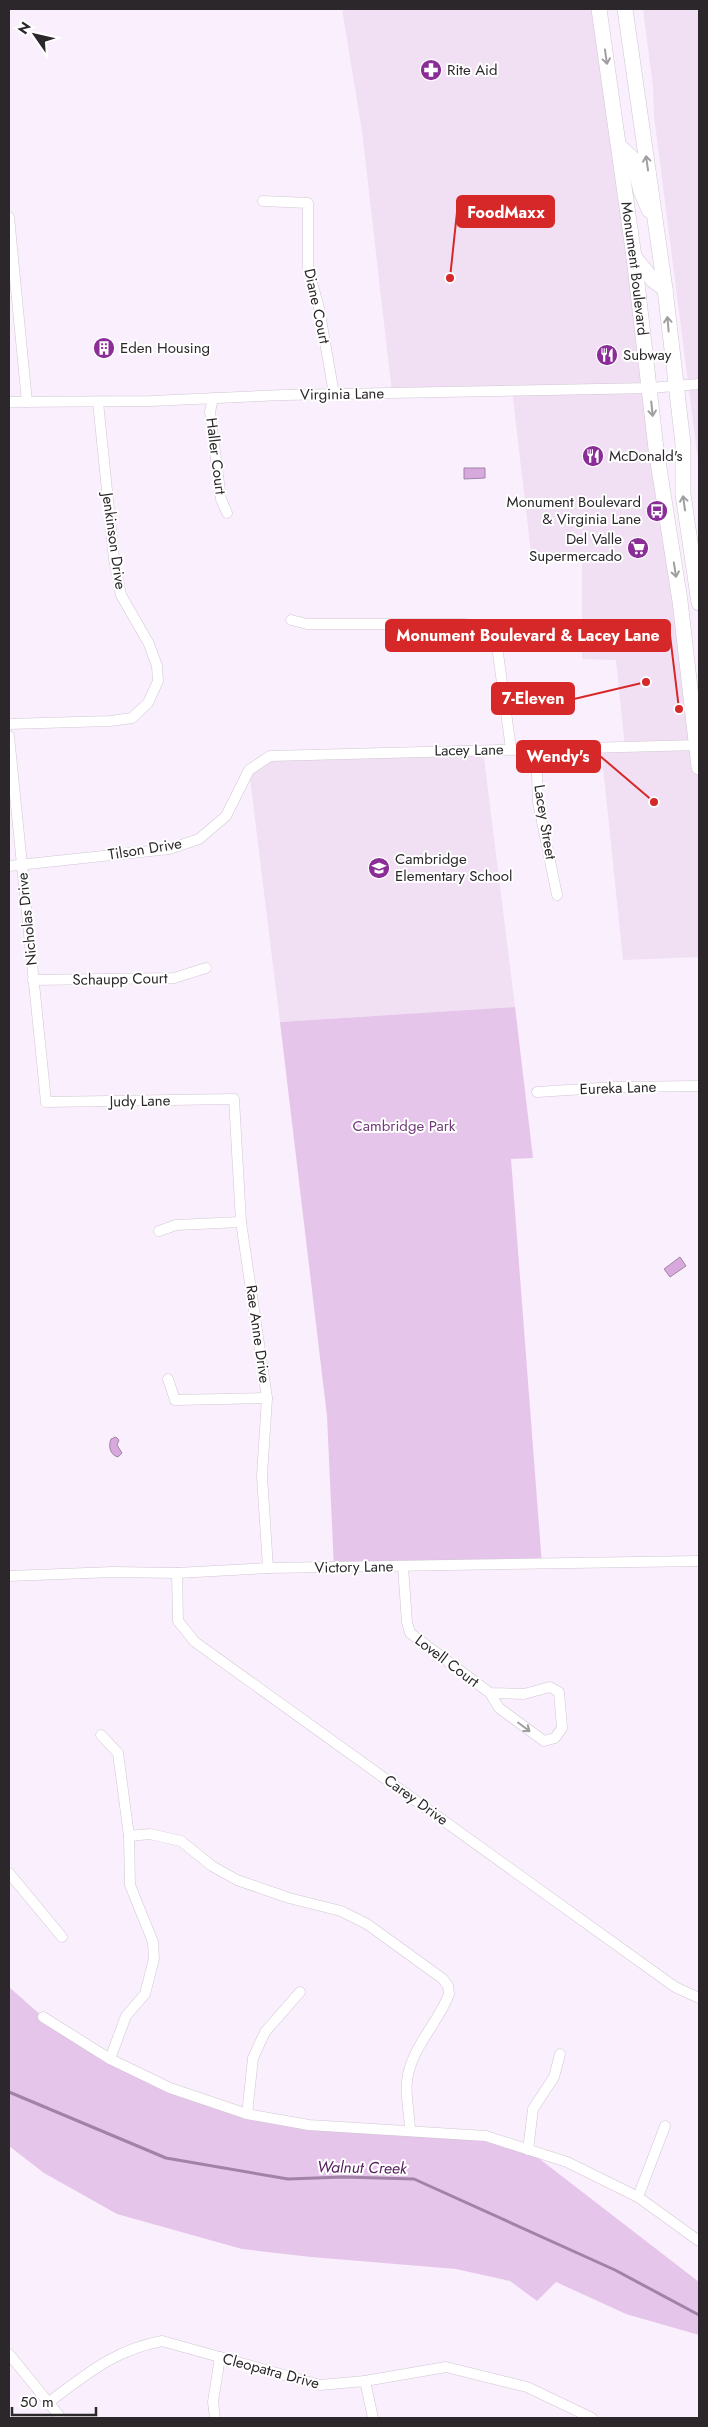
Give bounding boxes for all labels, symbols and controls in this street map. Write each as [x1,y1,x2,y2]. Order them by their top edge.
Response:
north arrow [10,10,60,60]
text: N [13,18,36,38]
one-way arrow [601,49,611,65]
pharmacy icon: Rite Aid [419,58,443,82]
place label: Rite Aid [447,59,497,81]
one-way arrow [642,156,652,172]
callout: FoodMaxx [457,196,554,227]
street label: Monument Boulevard [615,200,654,337]
text: FoodMaxx [467,201,545,224]
street label: Diane Court [298,266,336,346]
one-way arrow [664,317,673,333]
building icon: Eden Housing [92,336,116,360]
place label: Eden Housing [120,337,210,359]
restaurant icon: Subway [595,343,619,367]
place label: Subway [623,344,672,366]
street label: Virginia Lane [300,382,385,406]
one-way arrow [647,401,657,417]
street label: Haller Court [200,416,232,496]
restaurant icon: McDonald's [581,444,605,468]
place label: McDonald's [609,445,683,467]
street label: Jenkinson Drive [96,489,132,591]
place label: Monument Boulevard & Virginia Lane [507,491,641,530]
one-way arrow [679,496,689,512]
bus stop icon: Monument Boulevard & Virginia Lane [645,499,669,523]
place label: Del Valle Supermercado [529,528,622,567]
supermarket icon: Del Valle Supermercado [626,536,650,560]
one-way arrow [670,561,680,577]
callout: Monument Boulevard & Lacey Lane [386,620,670,651]
text: Monument Boulevard & Lacey Lane [396,624,660,647]
callout: 7-Eleven [492,683,574,714]
text: 7-Eleven [502,687,564,710]
street label: Lacey Lane [434,738,504,762]
callout: Wendy's [517,741,600,772]
text: Wendy's [527,745,589,768]
street label: Lacey Street [528,783,562,861]
street label: Tilson Drive [107,832,184,866]
place label: Cambridge Elementary School [395,848,512,887]
school or university icon: Cambridge Elementary School [367,856,391,880]
street label: Nicholas Drive [11,871,43,967]
street label: Schaupp Court [72,967,168,991]
street label: Eureka Lane [579,1076,657,1100]
street label: Judy Lane [107,1089,171,1113]
park label: Cambridge Park [353,1115,456,1137]
street label: Rae Anne Drive [240,1283,276,1385]
street label: Victory Lane [314,1555,394,1579]
street label: Lovell Court [410,1630,484,1693]
one-way arrow [517,1722,531,1732]
street label: Carey Drive [379,1769,453,1831]
water label: Walnut Creek [317,2155,408,2180]
street label: Cleopatra Drive [220,2348,322,2395]
scale bar [12,2384,96,2416]
text: 50 m [20,2391,54,2413]

